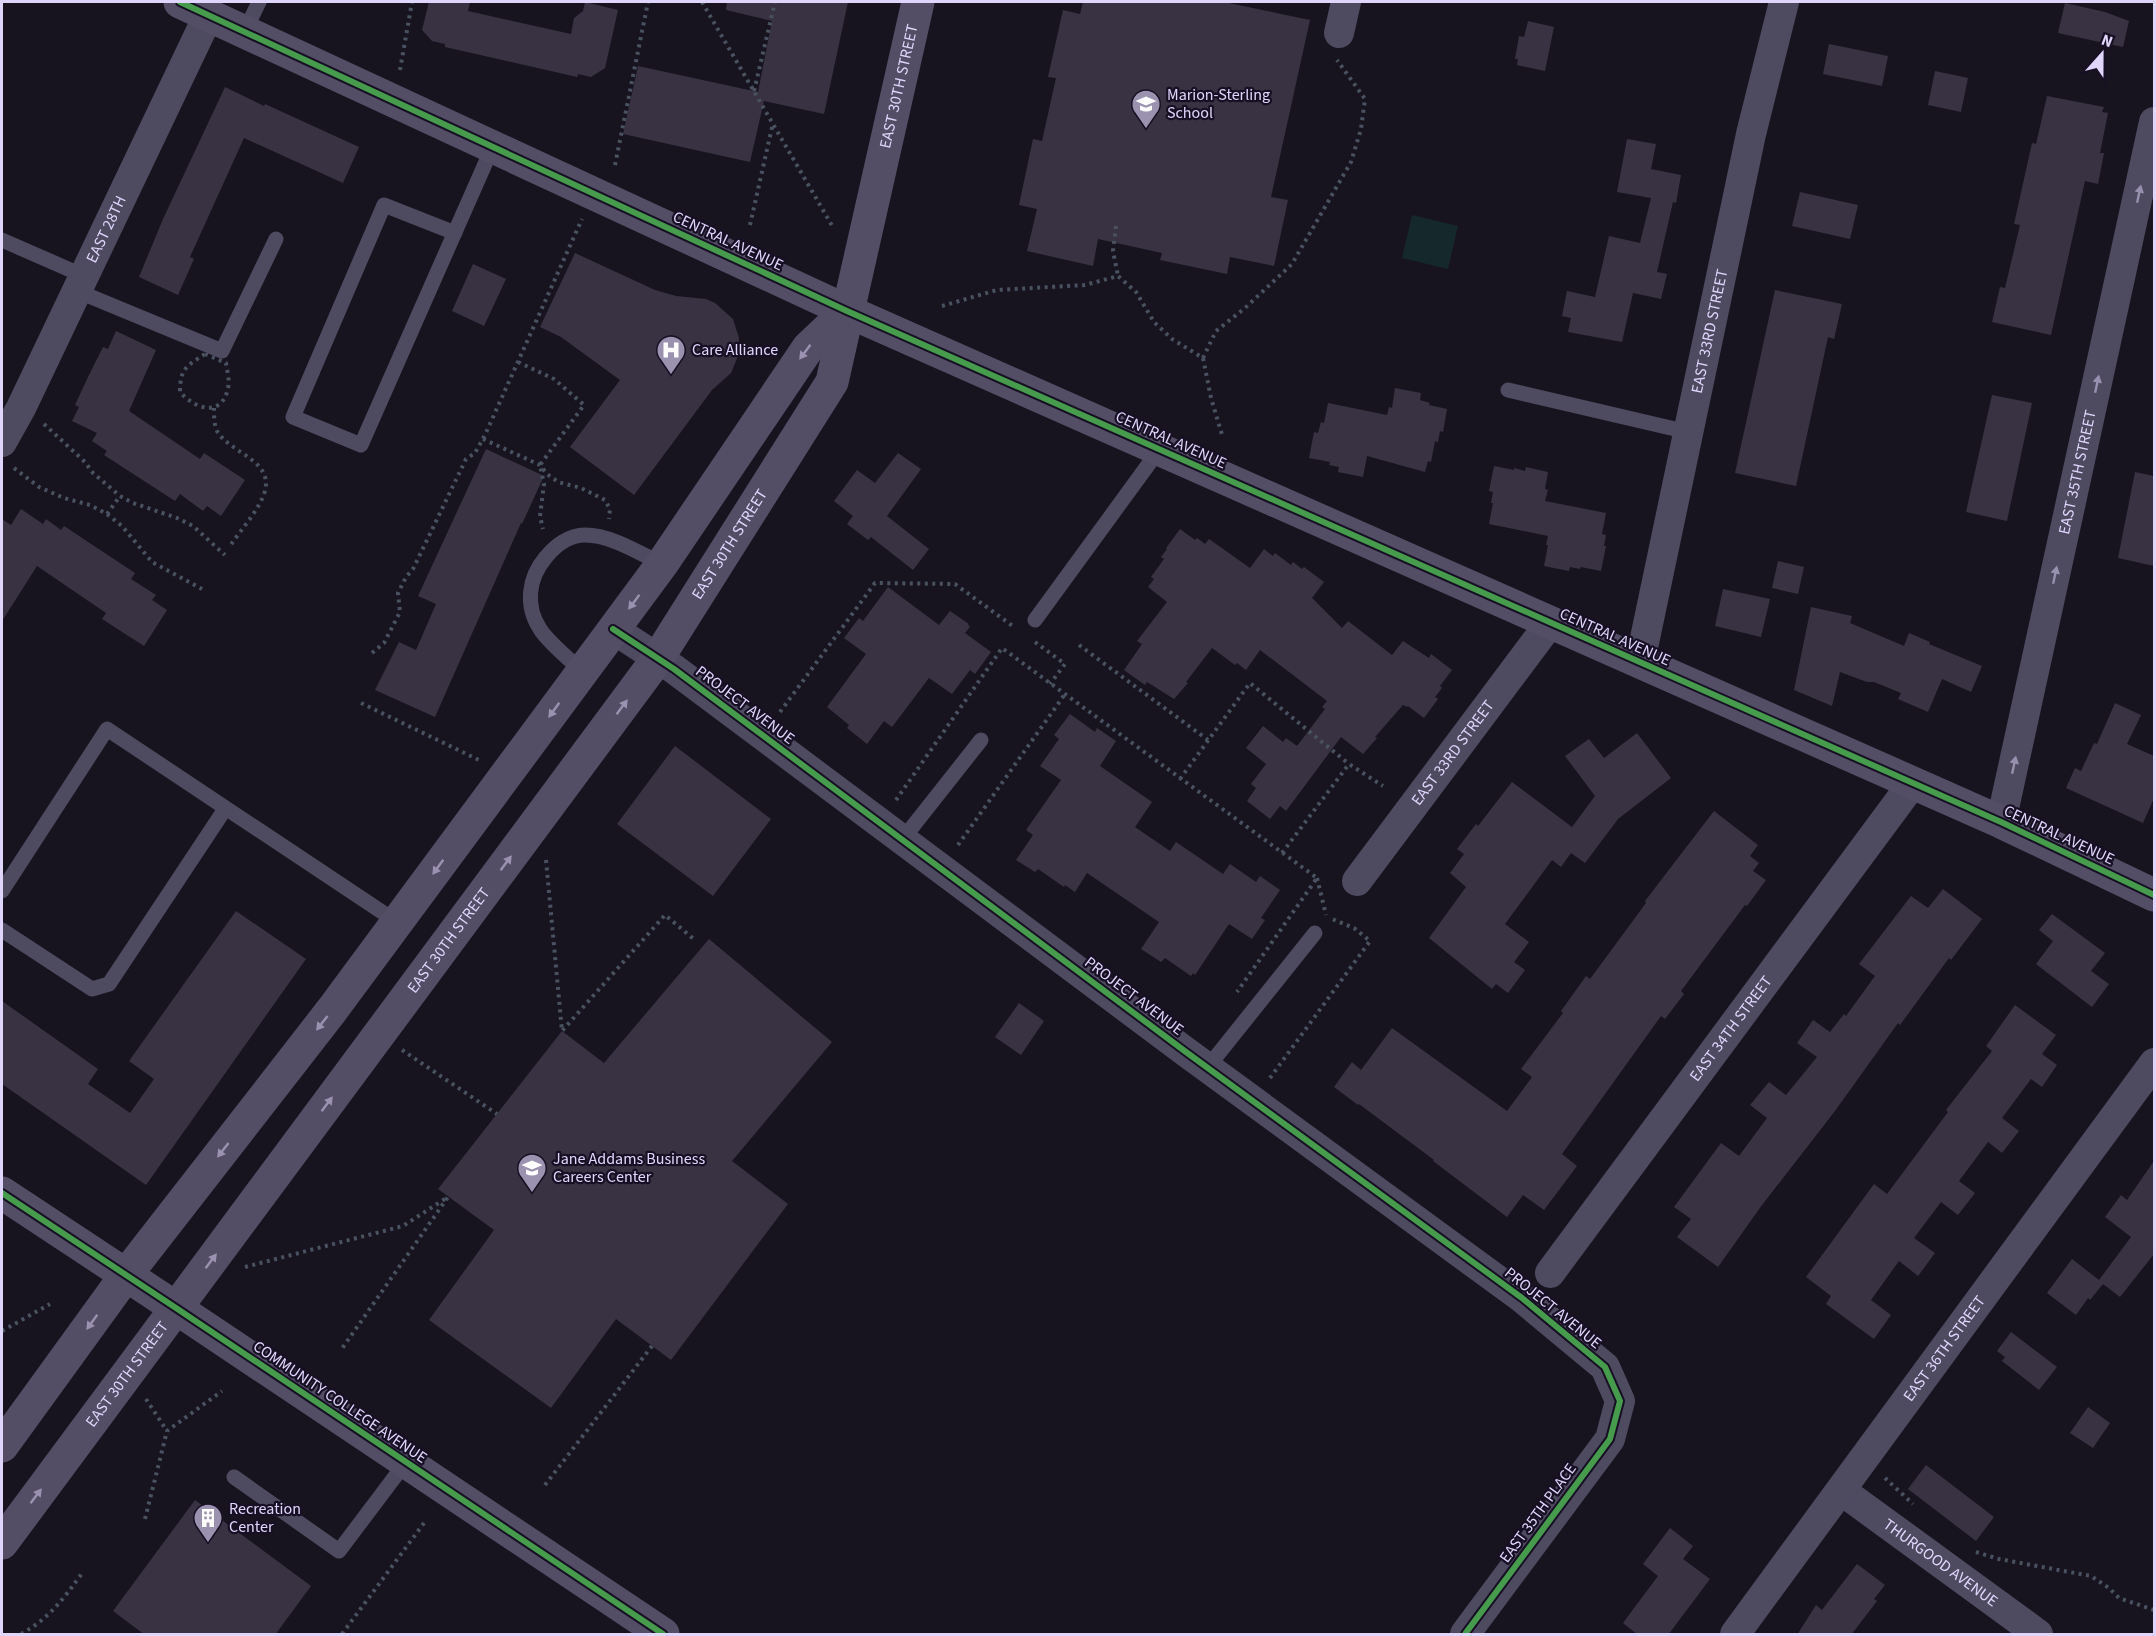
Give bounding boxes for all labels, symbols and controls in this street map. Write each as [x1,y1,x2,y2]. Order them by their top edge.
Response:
street label: EAST 30TH STREET [874,22,924,151]
north arrow [2072,24,2132,84]
text: N [2098,29,2116,53]
place label: Marion-Sterling School [1167,84,1270,124]
school or university icon: Marion-Sterling School [1130,88,1162,130]
one-way arrow [2135,184,2144,203]
street label: EAST 28TH [81,192,132,267]
street label: CENTRAL AVENUE [669,206,787,276]
street label: EAST 33RD STREET [1686,267,1733,395]
hospital icon: Care Alliance [655,334,687,376]
place label: Care Alliance [692,339,778,361]
one-way arrow [800,345,812,360]
one-way arrow [2093,374,2102,393]
street label: CENTRAL AVENUE [1112,406,1230,474]
street label: EAST 35TH STREET [2053,408,2102,536]
street label: EAST 30TH STREET [687,485,773,604]
one-way arrow [2051,565,2061,584]
one-way arrow [628,594,640,609]
street label: CENTRAL AVENUE [1556,603,1674,671]
street label: PROJECT AVENUE [691,660,799,750]
street label: EAST 33RD STREET [1406,695,1500,810]
one-way arrow [616,699,628,714]
one-way arrow [548,702,560,717]
one-way arrow [2010,755,2019,774]
street label: CENTRAL AVENUE [2000,800,2118,870]
one-way arrow [500,856,512,872]
one-way arrow [432,858,444,874]
street label: EAST 30TH STREET [402,883,495,998]
street label: PROJECT AVENUE [1080,951,1188,1041]
street label: EAST 34TH STREET [1684,971,1778,1086]
one-way arrow [316,1016,328,1031]
one-way arrow [321,1097,333,1112]
one-way arrow [217,1142,230,1158]
place label: Jane Addams Business Careers Center [553,1148,705,1188]
school or university icon: Jane Addams Business Careers Center [516,1152,548,1194]
one-way arrow [205,1253,217,1269]
street label: PROJECT AVENUE [1500,1262,1606,1354]
street label: EAST 36TH STREET [1898,1291,1991,1406]
one-way arrow [86,1314,98,1330]
street label: EAST 30TH STREET [81,1317,174,1432]
street label: COMMUNITY COLLEGE AVENUE [249,1335,431,1469]
street label: EAST 35TH PLACE [1494,1459,1582,1567]
one-way arrow [30,1489,42,1504]
place label: Recreation Center [229,1498,301,1538]
building icon: Recreation Center [192,1502,224,1544]
street label: THURGOOD AVENUE [1879,1514,2002,1612]

